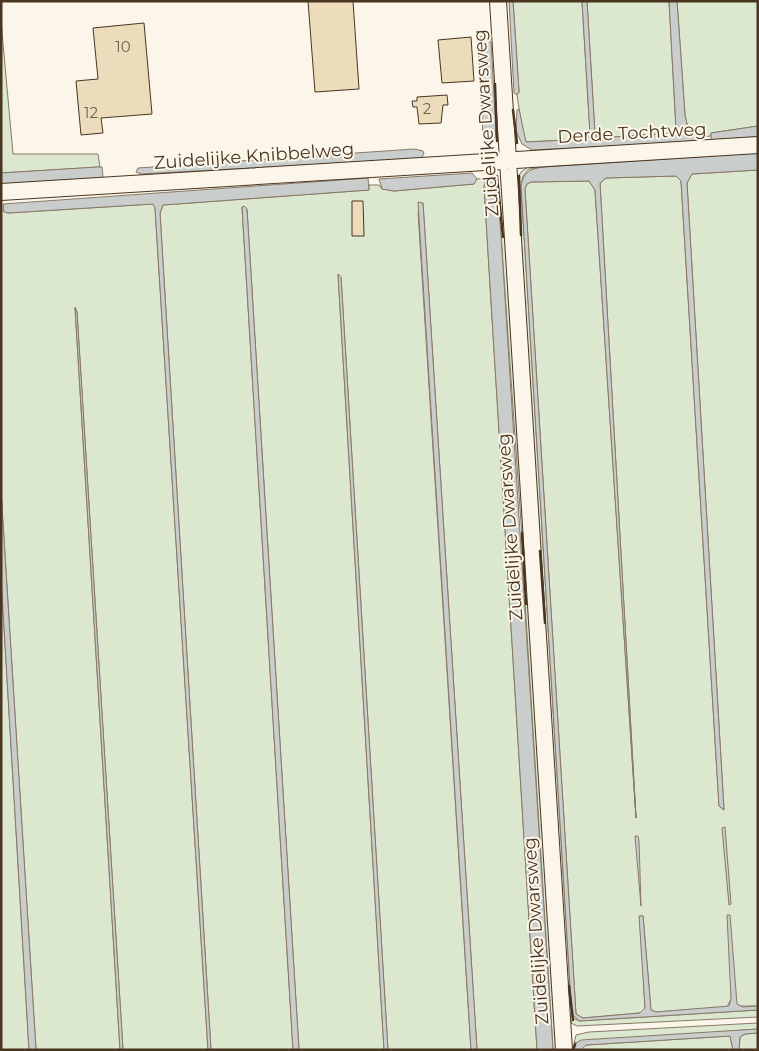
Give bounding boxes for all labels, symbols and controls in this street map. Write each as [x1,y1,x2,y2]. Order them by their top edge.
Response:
street label: Zuidelijke Dwarsweg [468,29,504,217]
house number: 10 [115,37,131,56]
house number: 2 [423,99,431,118]
house number: 12 [84,103,98,122]
street label: Derde Tochtweg [557,118,707,148]
street label: Zuidelijke Knibbelweg [153,138,355,174]
street label: Zuidelijke Dwarsweg [492,433,528,621]
street label: Zuidelijke Dwarsweg [518,837,554,1025]

